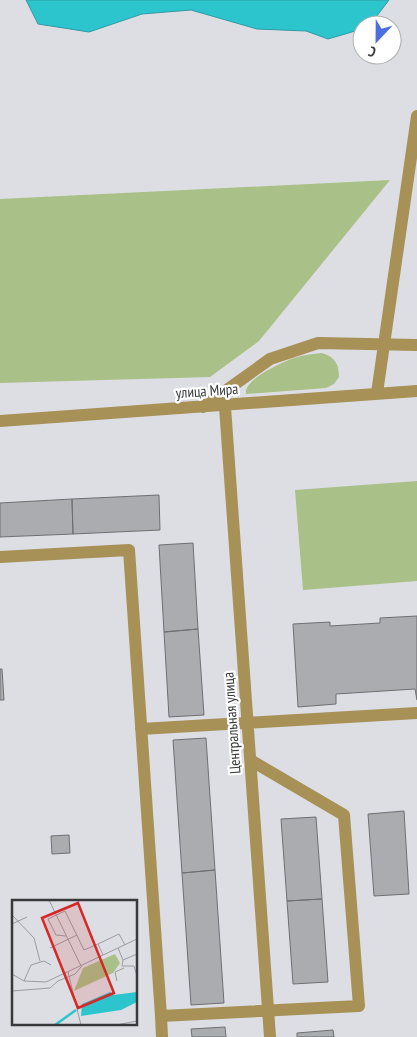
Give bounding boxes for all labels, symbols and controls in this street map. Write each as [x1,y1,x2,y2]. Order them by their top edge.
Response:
north arrow [352,15,402,65]
text: С [365,42,378,62]
street label: улица Мира [175,379,239,402]
street label: Центральная улица [218,671,245,775]
inset map [12,900,138,1024]

